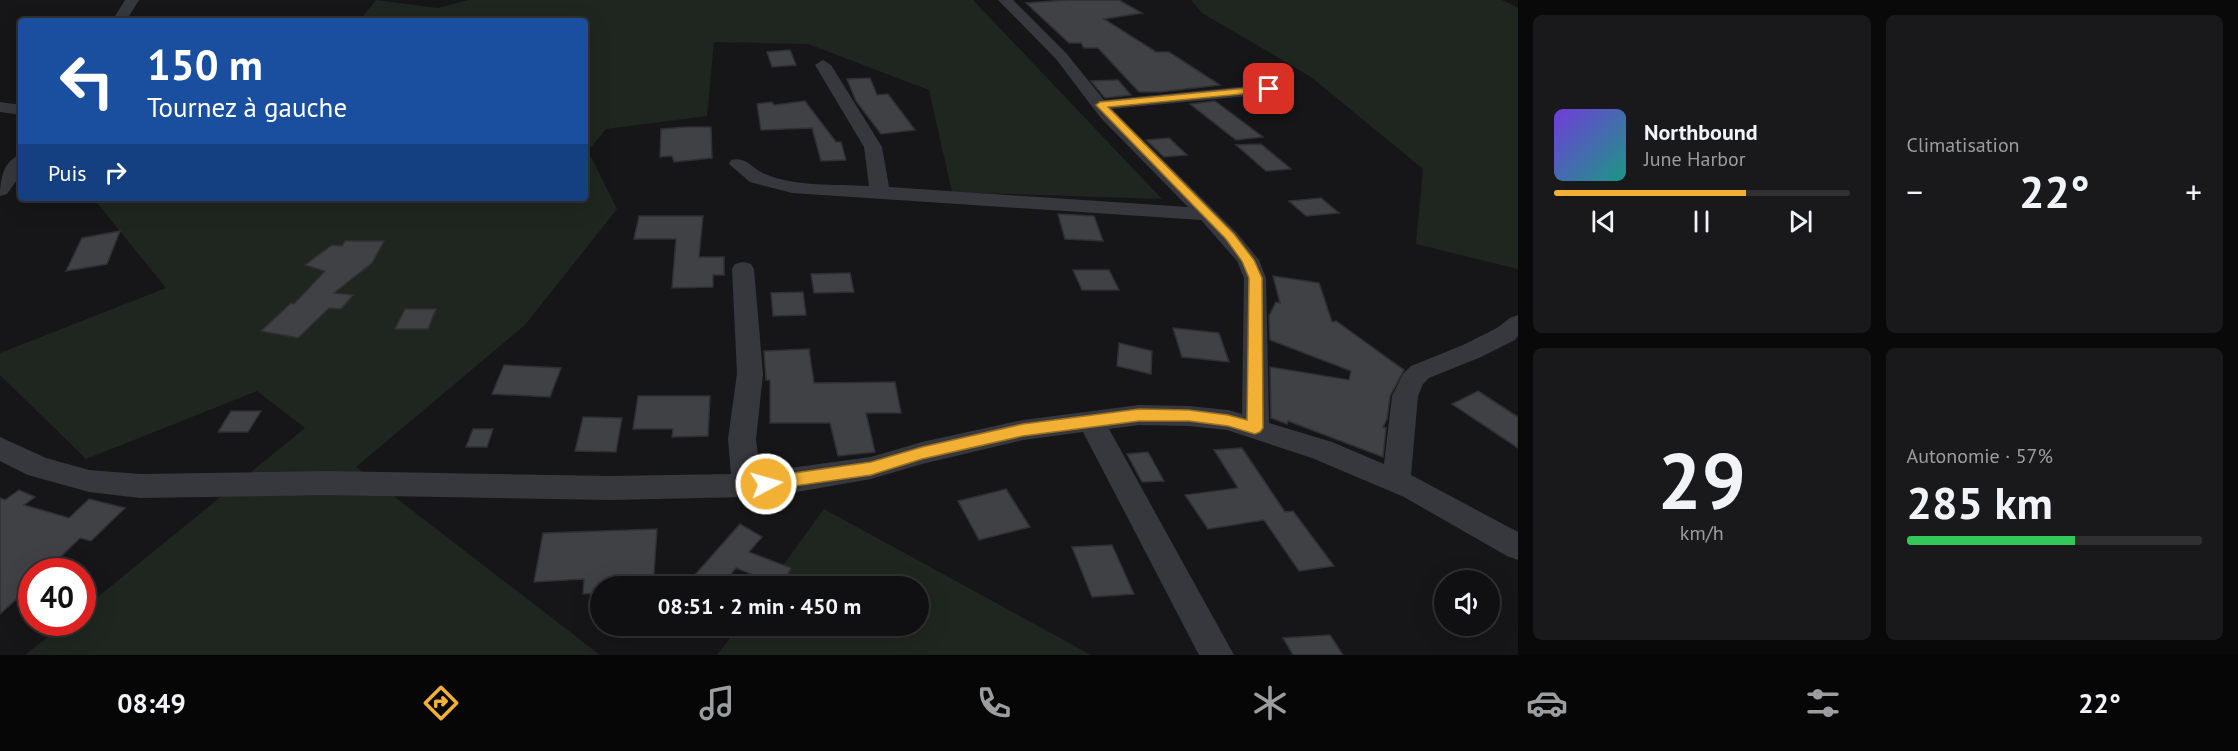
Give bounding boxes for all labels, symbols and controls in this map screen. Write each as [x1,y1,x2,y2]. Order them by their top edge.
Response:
text: 150 m [147,37,263,92]
icon: left [48,42,126,120]
pin [1243,63,1294,114]
icon: arrive [1252,72,1285,105]
text: Tournez à gauche [147,90,347,124]
text: Northbound [1644,118,1758,146]
text: Climatisation [1907,132,2020,158]
text: June Harbor [1644,146,1746,172]
icon: right [99,156,132,189]
text: Puis [48,159,87,187]
text: 22° [2019,162,2090,220]
text: − [1907,170,1923,213]
text: + [2185,170,2202,213]
icon: previous [1587,205,1620,238]
icon: pause [1685,205,1718,238]
icon: next [1784,205,1817,238]
text: 29 [1658,430,1746,531]
text: Autonomie · 57% [1907,443,2053,469]
position arrow [734,452,798,516]
text: 285 km [1907,473,2053,531]
text: km/h [1680,520,1724,546]
speed limit sign: 40 [18,558,96,636]
map controls [1434,570,1500,636]
button: sound [1434,570,1500,636]
text: 08:51 · 2 min · 450 m [658,592,861,620]
icon: directions [420,682,462,724]
icon: music [696,682,738,724]
icon: phone [973,682,1015,724]
icon: climate [1249,682,1291,724]
icon: car [1526,682,1568,724]
icon: filters [1802,682,1844,724]
text: 08:49 [117,686,186,720]
text: 22° [2078,686,2121,720]

